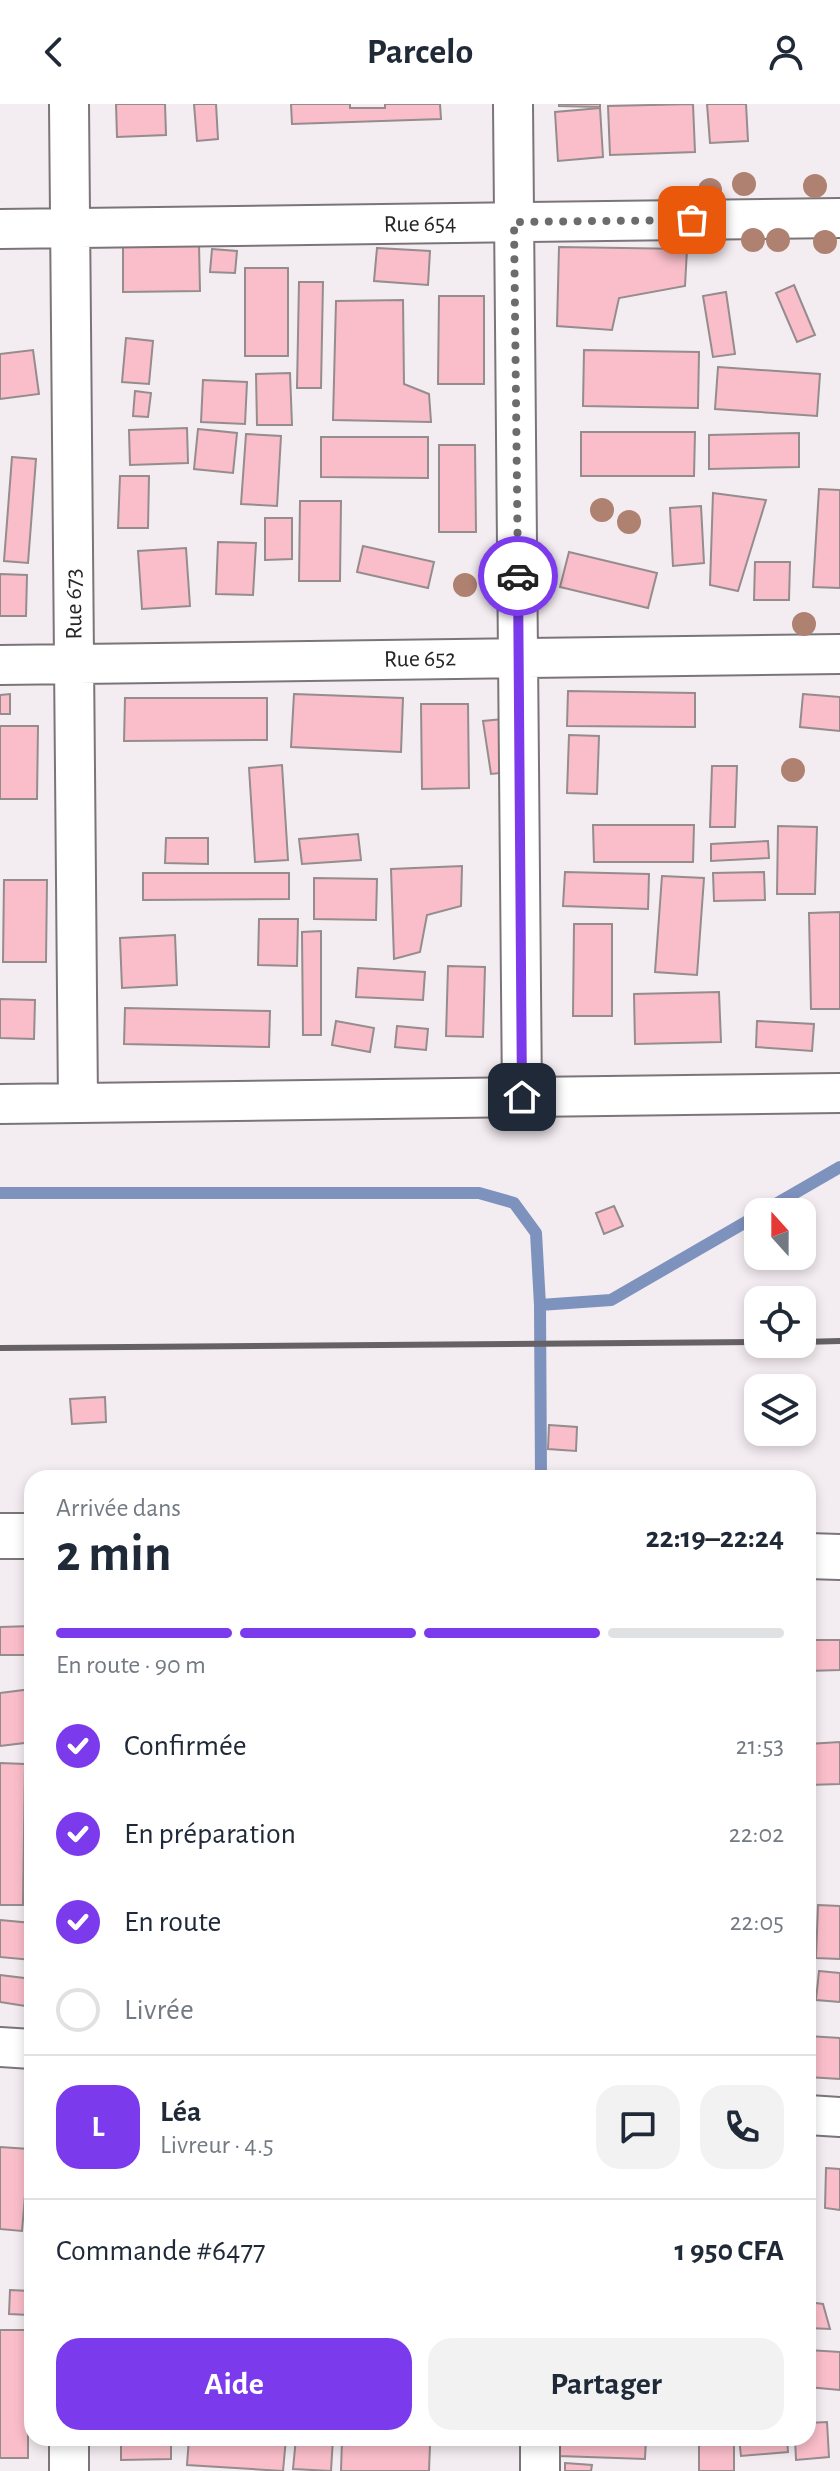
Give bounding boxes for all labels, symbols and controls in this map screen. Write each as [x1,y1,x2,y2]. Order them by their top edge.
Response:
icon: back [32,30,76,74]
icon: person [764,30,808,74]
text: Parcelo [367,34,473,70]
pin [658,186,726,254]
icon: bag [670,198,714,242]
street label: Rue 654 [383,211,457,237]
courier [478,536,558,616]
icon: car [496,554,540,598]
street label: Rue 673 [61,568,87,640]
street label: Rue 652 [384,646,456,672]
pin [488,1063,556,1131]
icon: home [500,1075,544,1119]
north arrow [744,1198,816,1270]
map controls [744,1198,816,1446]
button: locate [744,1286,816,1358]
button: layers [744,1374,816,1446]
text: Arrivée dans [56,1495,181,1521]
text: 22:19–22:24 [645,1523,784,1553]
text: 2 min [56,1528,171,1580]
text: En route · 90 m [56,1652,206,1678]
icon: check [56,1724,100,1768]
text: Confirmée [124,1731,247,1761]
text: 21:53 [736,1733,784,1759]
icon: check [56,1812,100,1856]
text: En préparation [124,1819,296,1849]
text: 22:02 [729,1821,784,1847]
icon: check [56,1900,100,1944]
text: En route [124,1907,221,1937]
text: 22:05 [730,1909,784,1935]
text: Livrée [124,1995,194,2025]
button: chat [596,2085,680,2169]
button: phone [700,2085,784,2169]
text: Léa [160,2097,201,2127]
text: L [92,2112,105,2142]
text: Livreur · 4.5 [160,2132,274,2158]
text: Commande #6477 [56,2236,266,2266]
text: 1 950 CFA [675,2236,784,2266]
button: Aide [56,2338,412,2430]
button: Partager [428,2338,784,2430]

